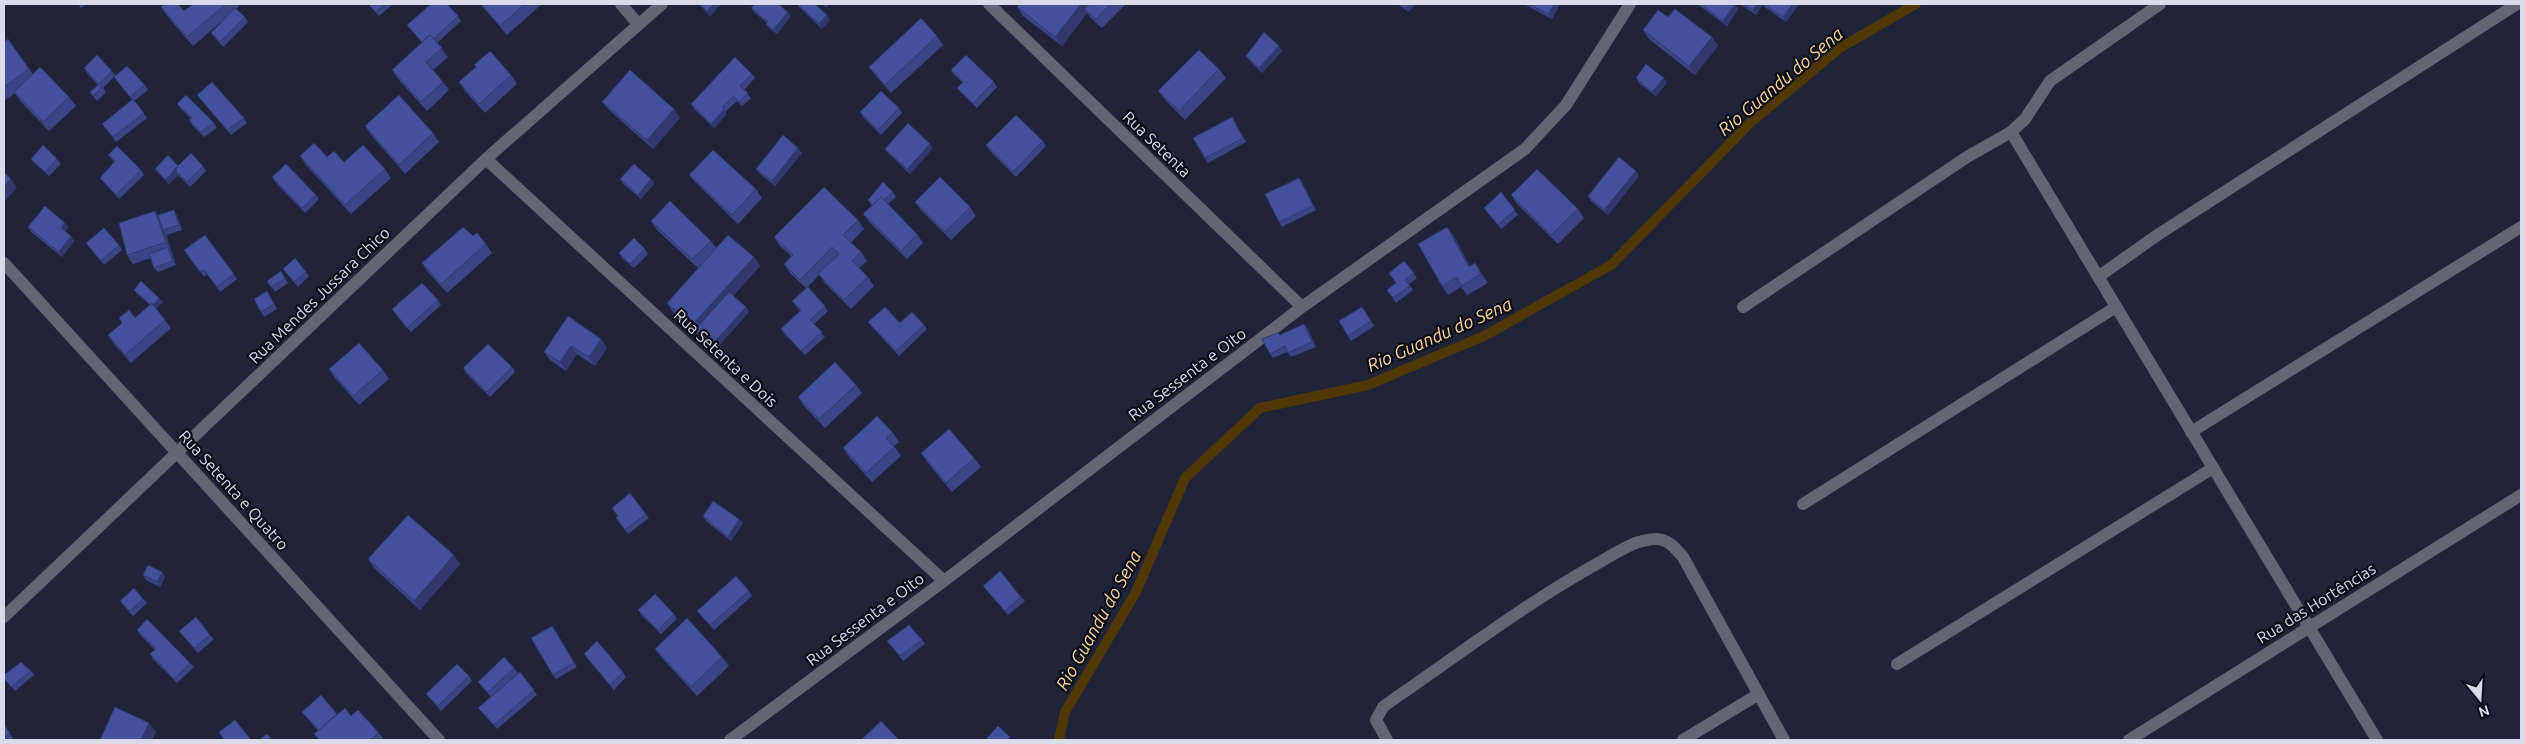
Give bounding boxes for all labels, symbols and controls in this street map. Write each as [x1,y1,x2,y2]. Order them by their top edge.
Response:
water label: Rio Guandu do Sena [1714,23,1847,139]
street label: Rua Setenta [1119,107,1195,181]
street label: Rua Mendes Jussara Chico [245,223,393,367]
water label: Rio Guandu do Sena [1363,293,1515,375]
street label: Rua Setenta e Dois [671,306,781,411]
street label: Rua Sessenta e Oito [1125,324,1249,424]
street label: Rua Setenta e Quatro [176,427,292,553]
water label: Rio Guandu do Sena [1051,547,1145,693]
street label: Rua das Hortências [2253,559,2379,647]
street label: Rua Sessenta e Oito [803,569,927,669]
north arrow [2455,674,2505,724]
text: N [2477,702,2491,721]

